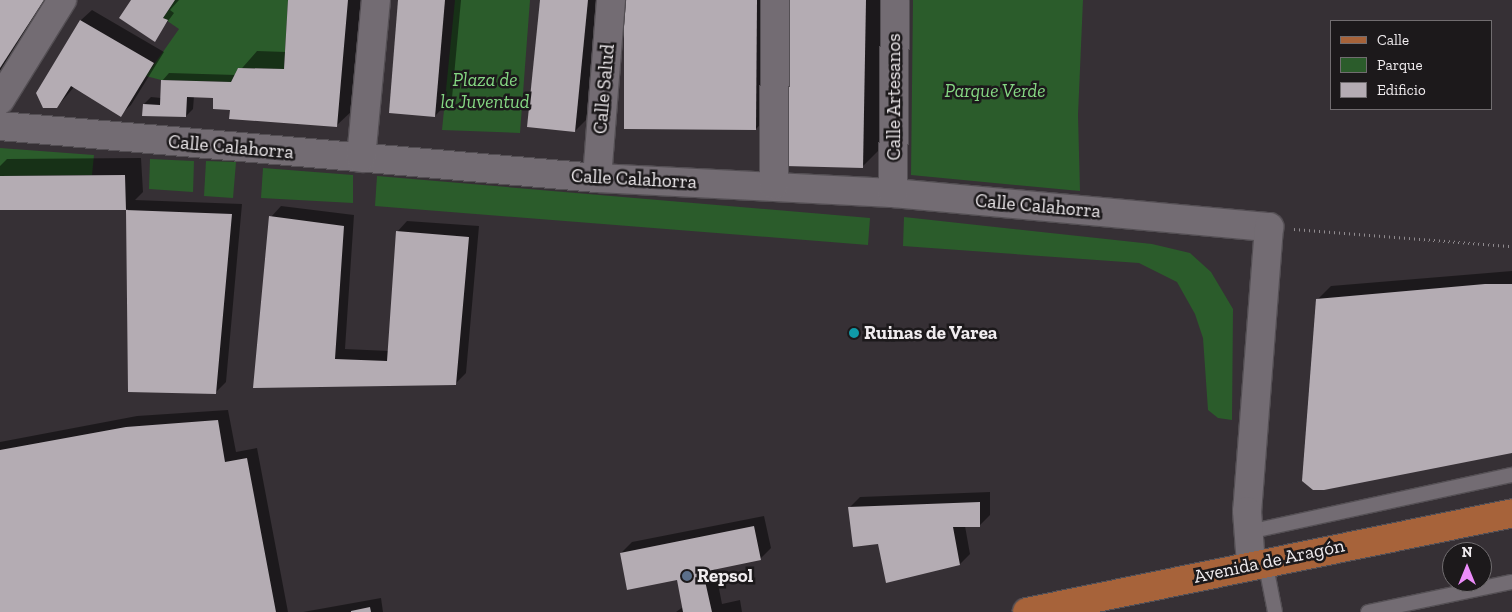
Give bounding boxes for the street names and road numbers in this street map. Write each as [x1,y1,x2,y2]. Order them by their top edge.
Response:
street label: Calle Artesanos [883,33,905,161]
street label: Calle Salud [589,43,619,135]
street label: Calle Calahorra [167,130,295,164]
street label: Calle Calahorra [570,164,698,194]
street label: Calle Calahorra [974,189,1102,223]
street label: Avenida de Aragón [1191,534,1347,588]

